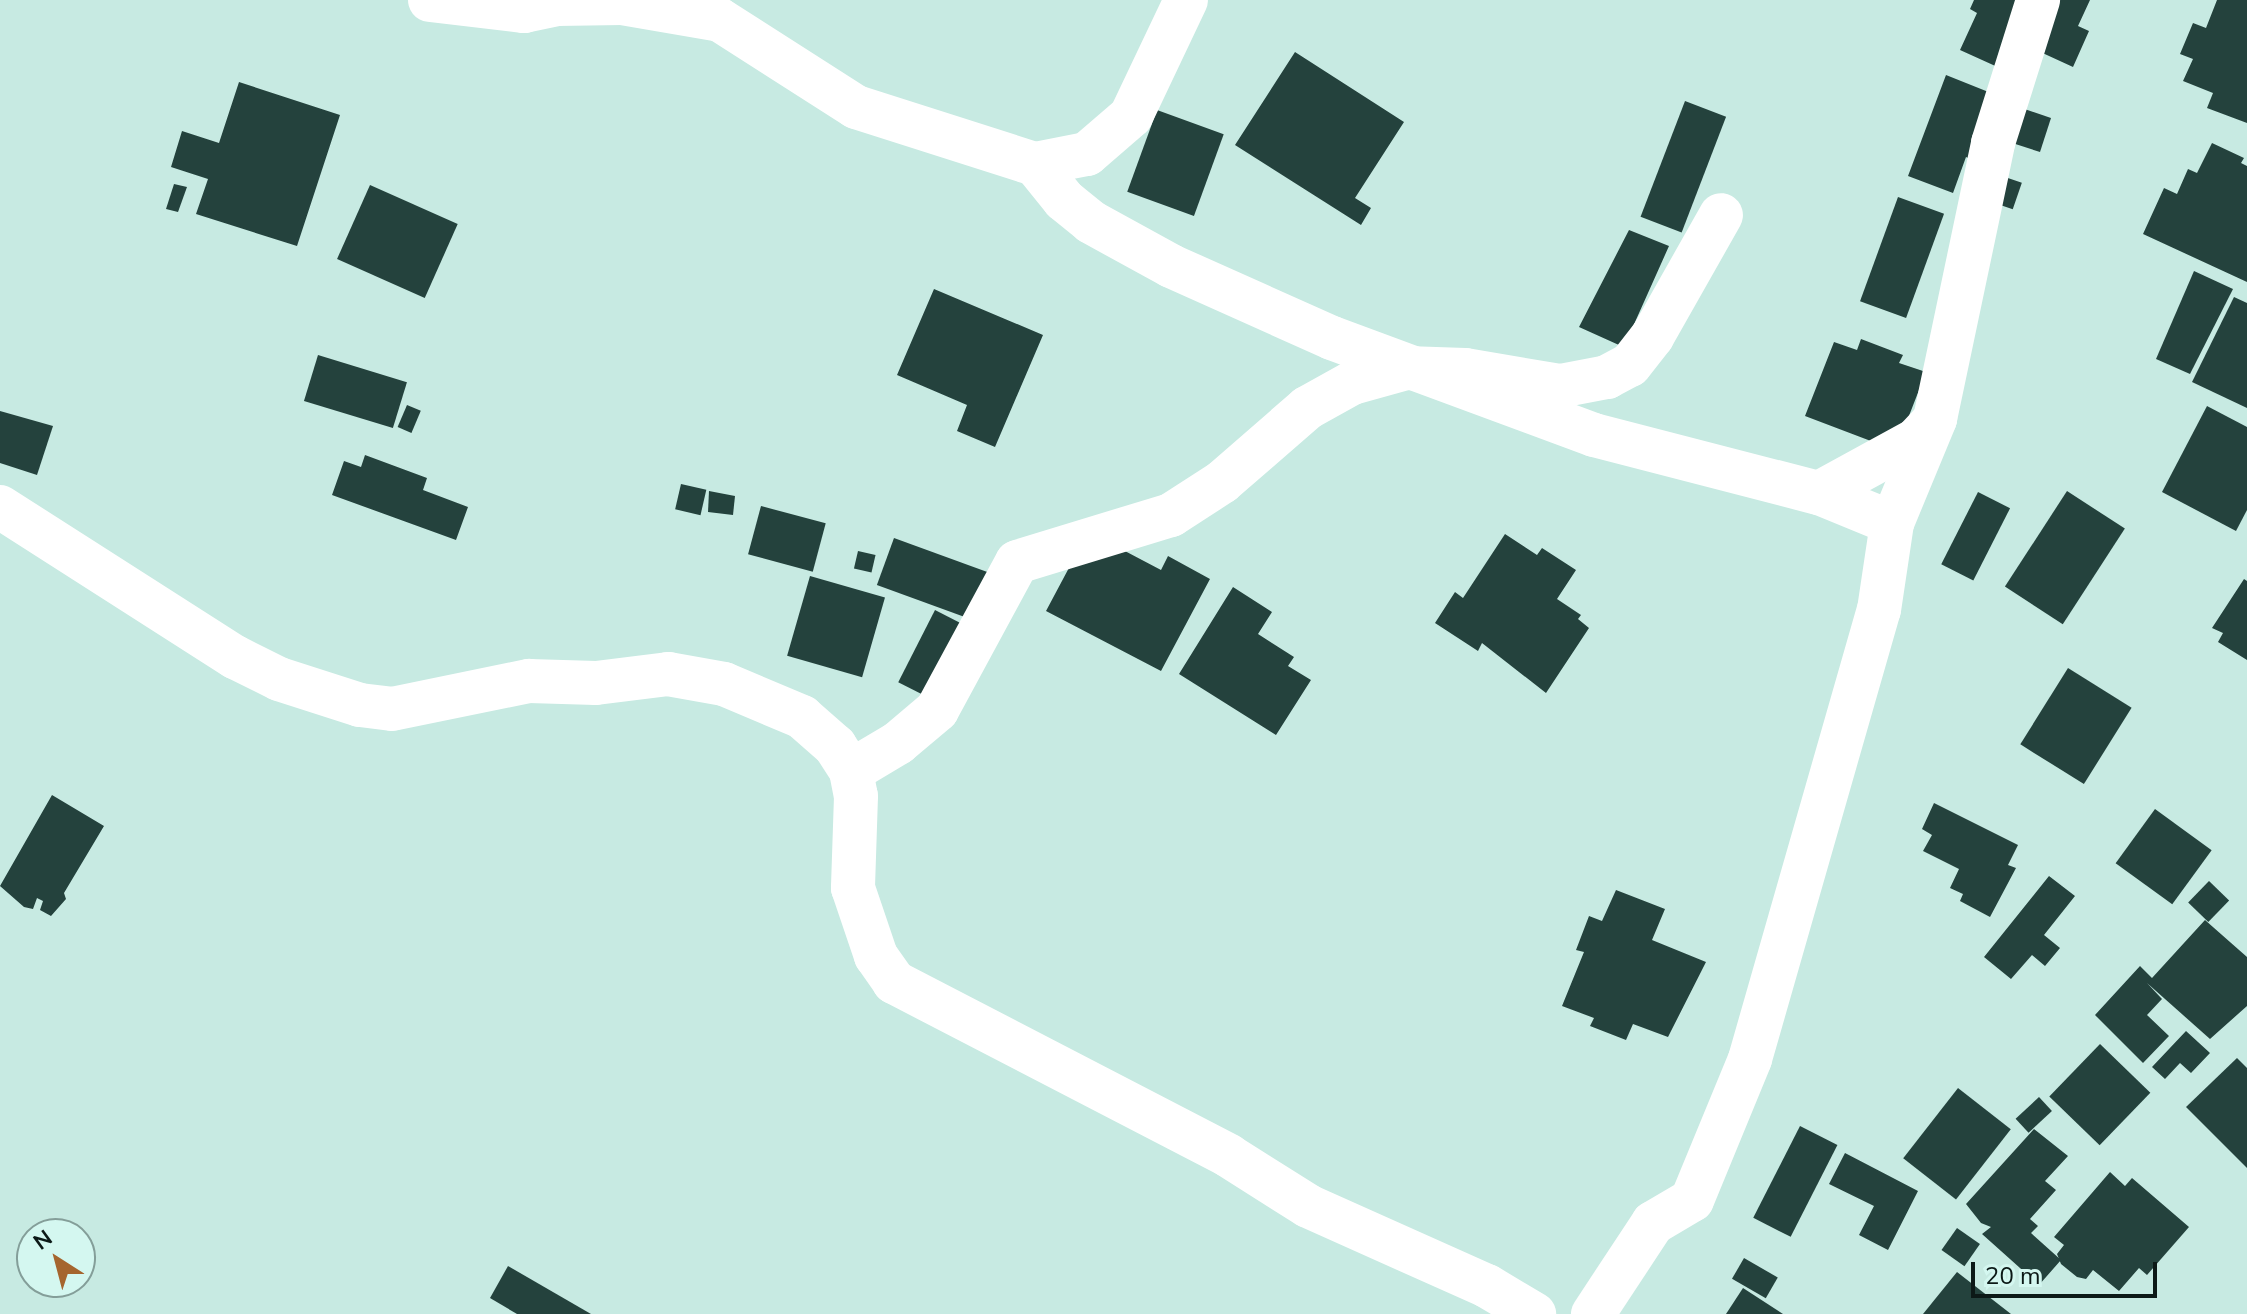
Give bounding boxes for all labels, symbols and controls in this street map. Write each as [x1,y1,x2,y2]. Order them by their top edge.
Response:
north arrow [16,1218,96,1298]
text: N [28,1223,59,1257]
scale bar [1975,1246,2161,1296]
text: 20 m [1985,1260,2041,1292]

